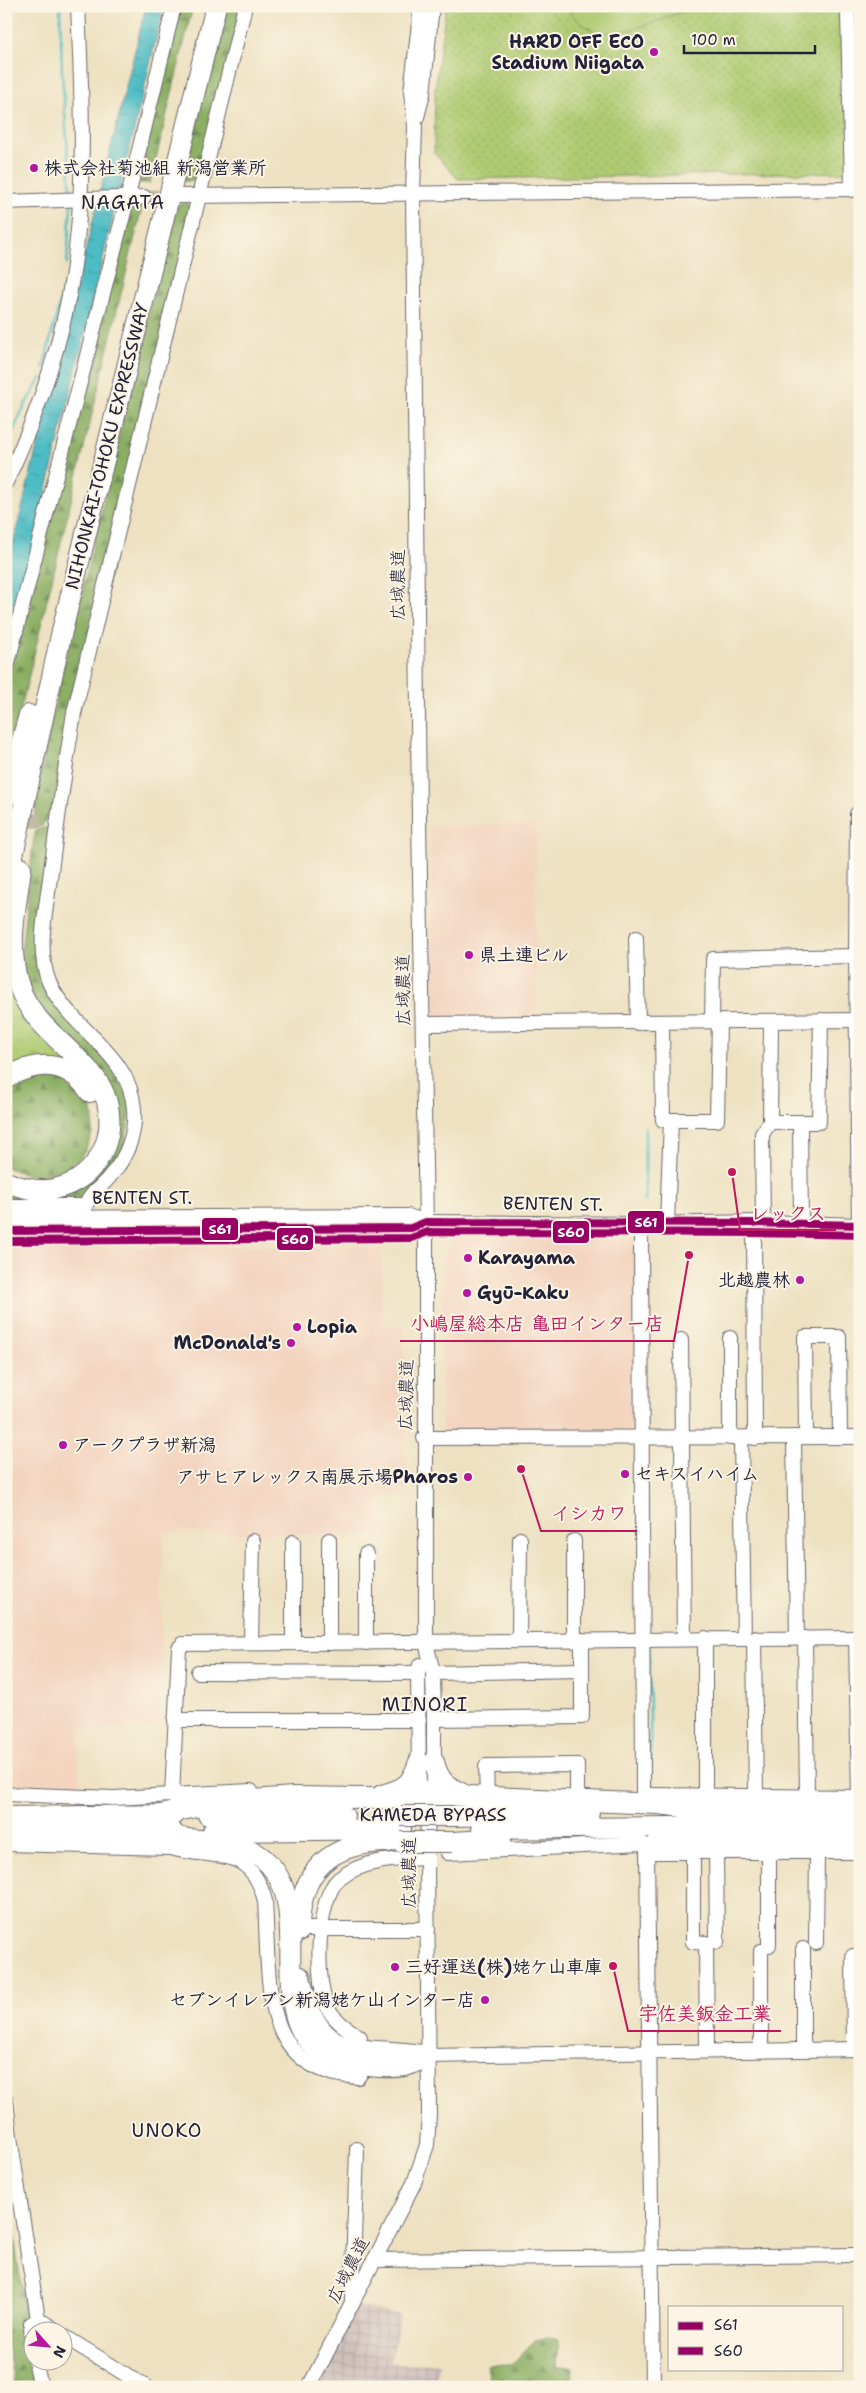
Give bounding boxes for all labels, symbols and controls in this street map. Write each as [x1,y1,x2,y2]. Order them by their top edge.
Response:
scale bar [684,22,815,54]
place label: HARD OFF ECO Stadium Niigata [491,30,645,75]
text: 100 m [691,30,736,50]
marker: HARD OFF ECO Stadium Niigata [648,46,660,58]
place label: 株式会社菊池組 新潟営業所 [44,156,266,180]
marker: 株式会社菊池組 新潟営業所 [28,162,40,174]
district label: NAGATA [81,190,165,215]
street label: NIHONKAI-TOHOKU EXPRESSWAY [60,300,154,592]
street label: 広域農道 [386,549,410,621]
place label: 県土連ビル [479,943,569,967]
marker: 県土連ビル [463,949,475,961]
street label: 広域農道 [390,954,416,1026]
street label: BENTEN ST. [92,1186,192,1210]
street label: BENTEN ST. [503,1191,603,1217]
callout: レックス [740,1196,836,1230]
text: レックス [750,1201,826,1226]
line badge: S61 [627,1210,665,1234]
text: S61 [634,1213,658,1231]
line badge: S61 [201,1217,239,1241]
text: S61 [208,1220,232,1238]
line badge: S60 [552,1220,590,1244]
text: S60 [557,1223,585,1241]
line badge: S60 [276,1227,314,1251]
text: S60 [281,1230,309,1248]
place label: Karayama [478,1246,576,1270]
marker: Karayama [462,1252,474,1264]
place label: 北越農林 [718,1268,790,1292]
marker: 北越農林 [794,1274,806,1286]
place label: Gyū-Kaku [477,1281,569,1305]
marker: Gyū-Kaku [461,1287,473,1299]
callout: 小嶋屋総本店 亀田インター店 [400,1307,674,1341]
text: 小嶋屋総本店 亀田インター店 [410,1311,664,1336]
place label: Lopia [307,1315,358,1339]
marker: Lopia [291,1321,303,1333]
place label: McDonald's [174,1331,281,1355]
marker: McDonald's [285,1337,297,1349]
street label: 広域農道 [393,1359,419,1431]
place label: アークプラザ新潟 [73,1433,216,1457]
marker: アークプラザ新潟 [57,1439,69,1451]
place label: セキスイハイム [635,1462,759,1486]
place label: アサヒアレックス南展示場Pharos [177,1465,458,1489]
marker: セキスイハイム [619,1468,631,1480]
marker: アサヒアレックス南展示場Pharos [462,1471,474,1483]
callout: イシカワ [541,1497,637,1531]
text: イシカワ [551,1501,627,1526]
district label: MINORI [382,1692,468,1717]
street label: KAMEDA BYPASS [360,1803,506,1827]
street label: 広域農道 [397,1837,421,1909]
place label: 三好運送(株)姥ケ山車庫 [405,1955,602,1979]
marker: 三好運送(株)姥ケ山車庫 [389,1961,401,1973]
place label: セブンイレブン新潟姥ケ山インター店 [169,1988,475,2012]
marker: セブンイレブン新潟姥ケ山インター店 [479,1994,491,2006]
callout: 宇佐美鈑金工業 [628,1997,781,2031]
text: 宇佐美鈑金工業 [638,2001,772,2026]
district label: UNOKO [132,2118,202,2143]
street label: 広域農道 [321,2232,375,2308]
legend [668,2306,844,2370]
text: S61 [714,2315,738,2335]
north arrow [22,2320,72,2370]
text: S60 [714,2341,743,2361]
text: N [49,2343,70,2361]

